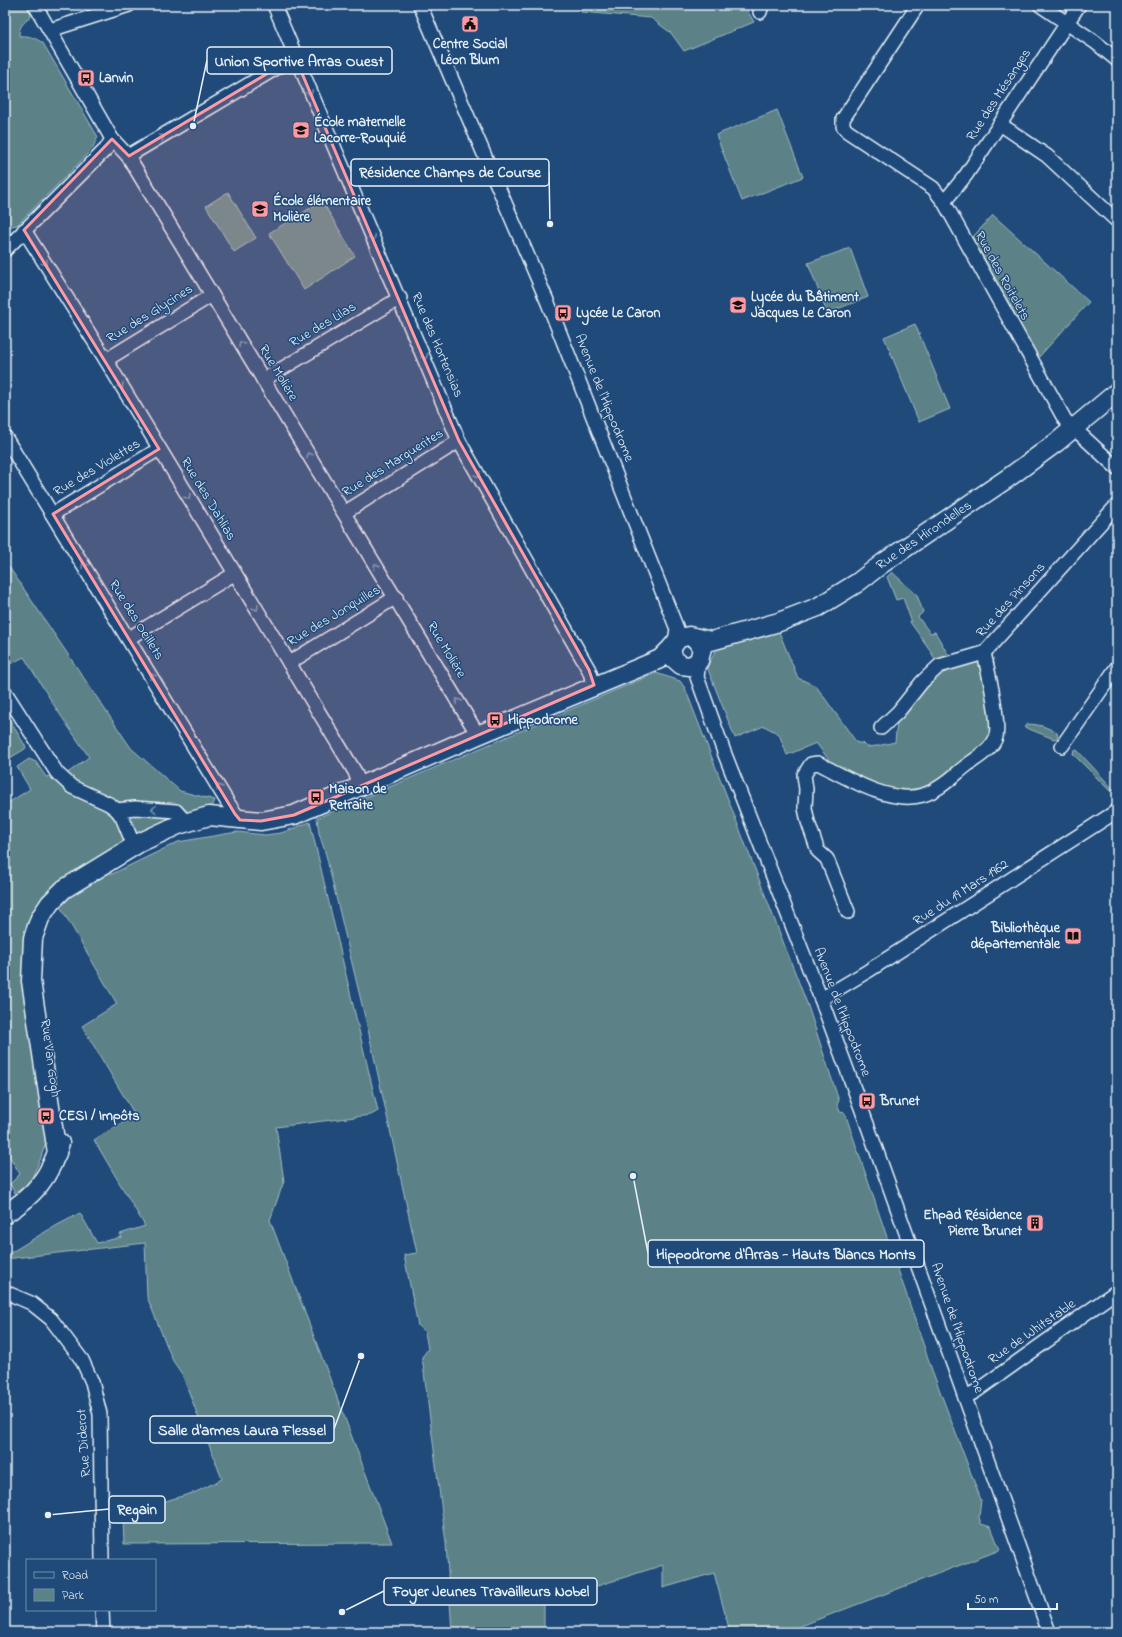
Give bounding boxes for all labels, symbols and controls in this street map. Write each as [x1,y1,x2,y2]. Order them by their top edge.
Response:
public building icon: Centre Social Léon Blum [460,14,480,34]
place label: Centre Social Léon Blum [433,34,508,71]
street label: Rue des Mésanges [961,45,1038,146]
callout: Union Sportive Arras Ouest [207,47,392,74]
text: Union Sportive Arras Ouest [214,51,384,73]
bus stop icon: Lanvin [76,68,96,88]
place label: Lanvin [99,68,134,89]
one-way arrow [306,89,314,96]
place label: École maternelle Lacorre-Rouquié [314,112,407,149]
school or university icon: École maternelle Lacorre-Rouquié [291,120,311,140]
one-way arrow [158,134,165,141]
callout: Résidence Champs de Course [351,159,549,186]
text: Résidence Champs de Course [358,162,542,184]
place label: École élémentaire Molière [273,191,372,228]
school or university icon: École élémentaire Molière [250,199,270,219]
street label: Rue des Roitelets [969,228,1035,324]
one-way arrow [368,233,376,241]
one-way arrow [40,259,48,266]
street label: Rue des Glycines [103,279,198,350]
place label: Lycée du Bâtiment Jacques Le Caron [751,287,859,324]
street label: Rue des Hortensias [405,289,469,401]
school or university icon: Lycée du Bâtiment Jacques Le Caron [728,295,748,315]
street label: Rue des Lilas [285,297,361,353]
bus stop icon: Lycée Le Caron [553,303,573,323]
place label: Lycée Le Caron [576,303,660,326]
street label: Avenue de l'Hippodrome [569,331,640,466]
one-way arrow [239,341,246,348]
street label: Rue Molière [253,341,303,406]
one-way arrow [420,353,428,360]
one-way arrow [116,382,123,389]
street label: Rue des Marguerites [338,423,448,504]
street label: Rue des Violettes [49,434,145,502]
one-way arrow [306,452,313,459]
street label: Rue des Dahlias [175,453,241,545]
one-way arrow [473,471,481,479]
one-way arrow [183,493,191,500]
street label: Rue des Hirondelles [872,495,976,575]
street label: Rue des Pinsons [971,558,1051,642]
one-way arrow [81,562,88,569]
one-way arrow [373,563,380,570]
street label: Rue des Oeillets [103,576,169,664]
street label: Rue des Jonquilles [283,580,385,652]
one-way arrow [251,604,258,611]
street label: Rue Molière [421,618,471,683]
one-way arrow [149,673,156,680]
one-way arrow [456,698,463,705]
bus stop icon: Hippodrome [485,710,505,730]
place label: Hippodrome [508,710,579,731]
place label: Maison de Retraite [328,779,387,816]
one-way arrow [216,784,223,791]
bus stop icon: Maison de Retraite [306,787,326,807]
one-way arrow [151,805,157,814]
street label: Rue du 19 Mars 1962 [909,854,1013,932]
place label: Bibliothèque départementale [970,918,1061,955]
library icon: Bibliothèque départementale [1063,926,1083,946]
street label: Avenue de l'Hippodrome [808,944,877,1080]
street label: Rue Van Gogh [33,1018,66,1098]
bus stop icon: Brunet [857,1091,877,1111]
place label: Brunet [879,1091,920,1112]
bus stop icon: CESI / Impôts [36,1106,56,1126]
place label: CESI / Impôts [59,1106,140,1127]
place label: Ehpad Résidence Pierre Brunet [923,1205,1023,1242]
building icon: Ehpad Résidence Pierre Brunet [1025,1213,1045,1233]
callout: Hippodrome d'Arras - Hauts Blancs Monts [648,1240,924,1267]
text: Hippodrome d'Arras - Hauts Blancs Monts [656,1244,916,1266]
street label: Avenue de l'Hippodrome [925,1260,989,1397]
street label: Rue de Whitstable [984,1293,1081,1370]
street label: Rue Diderot [71,1408,97,1478]
callout: Salle d'armes Laura Flessel [150,1416,334,1443]
text: Salle d'armes Laura Flessel [158,1420,326,1442]
callout: Regain [109,1496,165,1523]
text: Regain [116,1499,158,1523]
legend [26,1559,156,1611]
text: Road [62,1567,88,1585]
callout: Foyer Jeunes Travailleurs Nobel [384,1578,597,1605]
text: Foyer Jeunes Travailleurs Nobel [392,1581,590,1605]
scale bar [968,1585,1057,1611]
text: Park [62,1587,84,1605]
text: 50 m [974,1591,998,1609]

